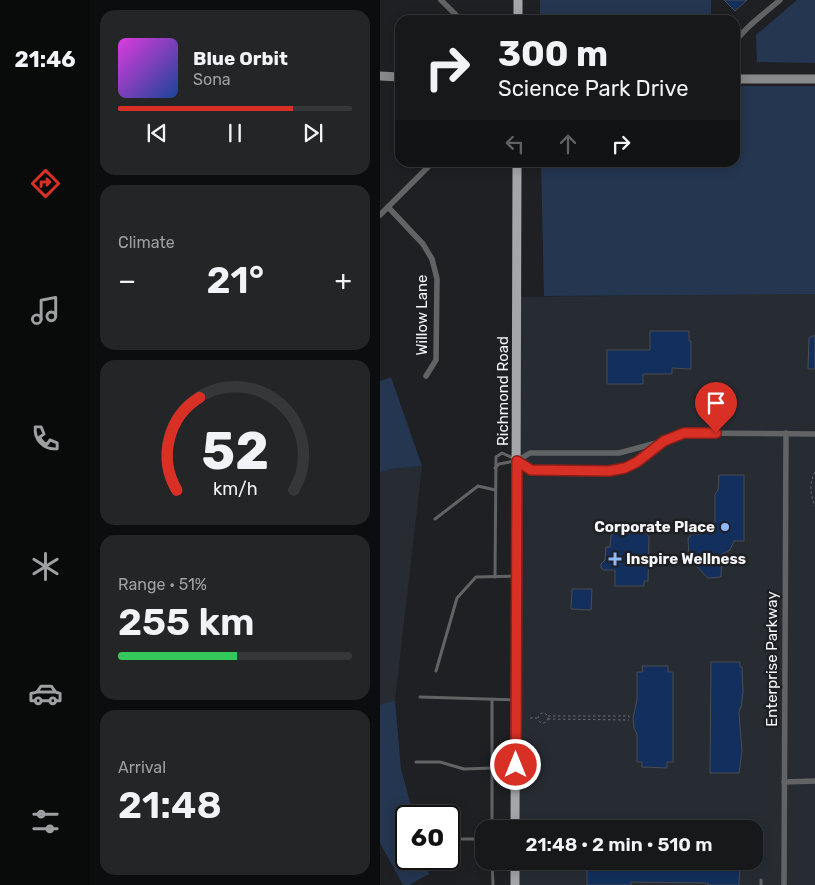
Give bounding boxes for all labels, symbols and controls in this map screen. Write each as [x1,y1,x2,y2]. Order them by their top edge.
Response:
text: 300 m [498,33,608,75]
icon: right [415,35,480,100]
text: 21:46 [14,46,76,73]
text: Blue Orbit [193,47,288,70]
text: Sona [193,70,231,89]
text: Science Park Drive [498,75,689,102]
icon: previous [143,119,171,147]
icon: pause [221,119,249,147]
icon: next [299,119,327,147]
icon: left [501,130,529,158]
icon: ahead [554,130,582,158]
icon: right [607,130,635,158]
icon: directions [28,166,63,201]
text: Climate [118,233,175,252]
text: 21° [207,257,264,303]
text: − [118,264,136,297]
text: + [335,264,352,297]
street label: Willow Lane [413,275,431,355]
icon: music [28,293,63,328]
street label: Richmond Road [494,336,512,446]
pin [695,382,737,433]
icon: arrive [702,389,730,417]
text: 52 [201,420,269,482]
icon: phone [28,421,63,456]
text: km/h [213,478,257,499]
place label: Corporate Place [594,518,715,536]
marker: Corporate Place [719,521,731,533]
icon: climate [28,549,63,584]
place label: Inspire Wellness [626,550,746,568]
marker: Inspire Wellness [608,552,622,566]
text: Range · 51% [118,575,207,594]
street label: Enterprise Parkway [763,591,781,727]
text: 255 km [118,599,255,645]
icon: car [28,676,63,711]
position arrow [489,738,541,790]
text: Arrival [118,758,166,777]
text: 21:48 [118,782,222,828]
icon: filters [28,804,63,839]
speed limit sign: 60 [395,805,460,870]
text: 21:48 · 2 min · 510 m [525,833,713,856]

